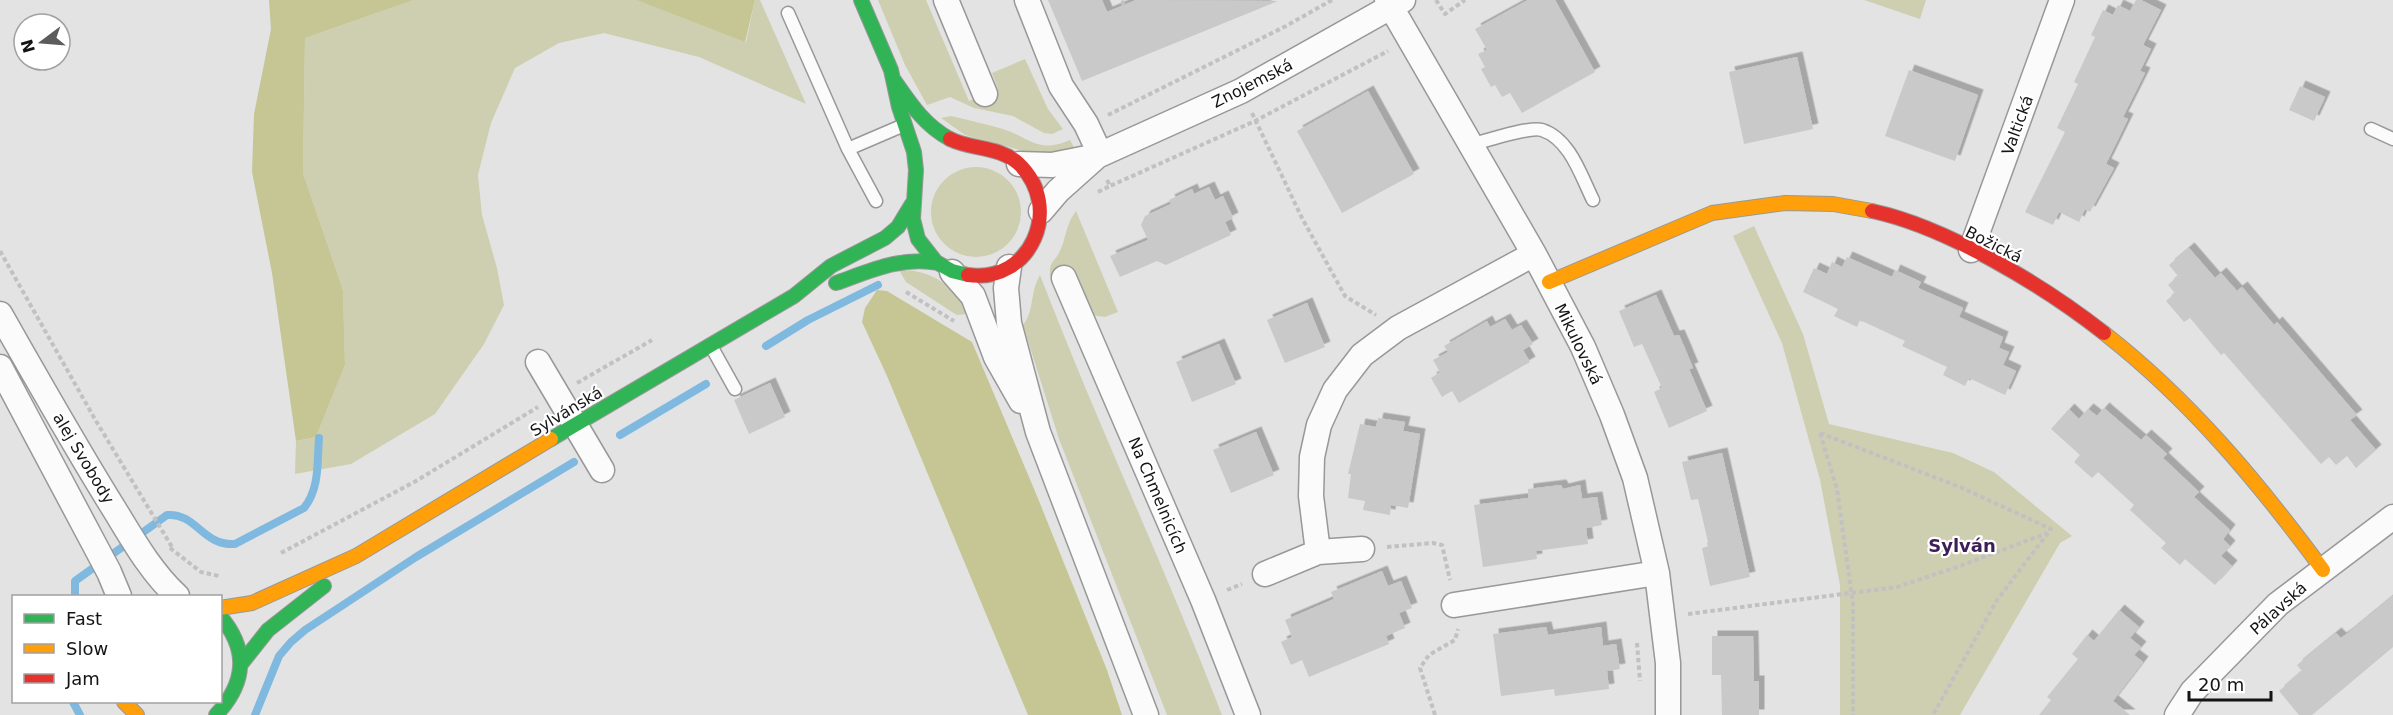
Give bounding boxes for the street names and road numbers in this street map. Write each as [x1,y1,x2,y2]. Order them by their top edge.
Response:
street label: Znojemská [1209,55,1296,112]
street label: Valtická [1998,93,2037,158]
street label: Božická [1962,222,2025,267]
street label: Mikulovská [1551,301,1606,388]
street label: Sylvánská [527,383,606,440]
street label: alej Svobody [49,409,118,507]
street label: Na Chmelnicích [1124,434,1191,556]
street label: Pálavská [2246,578,2311,639]

